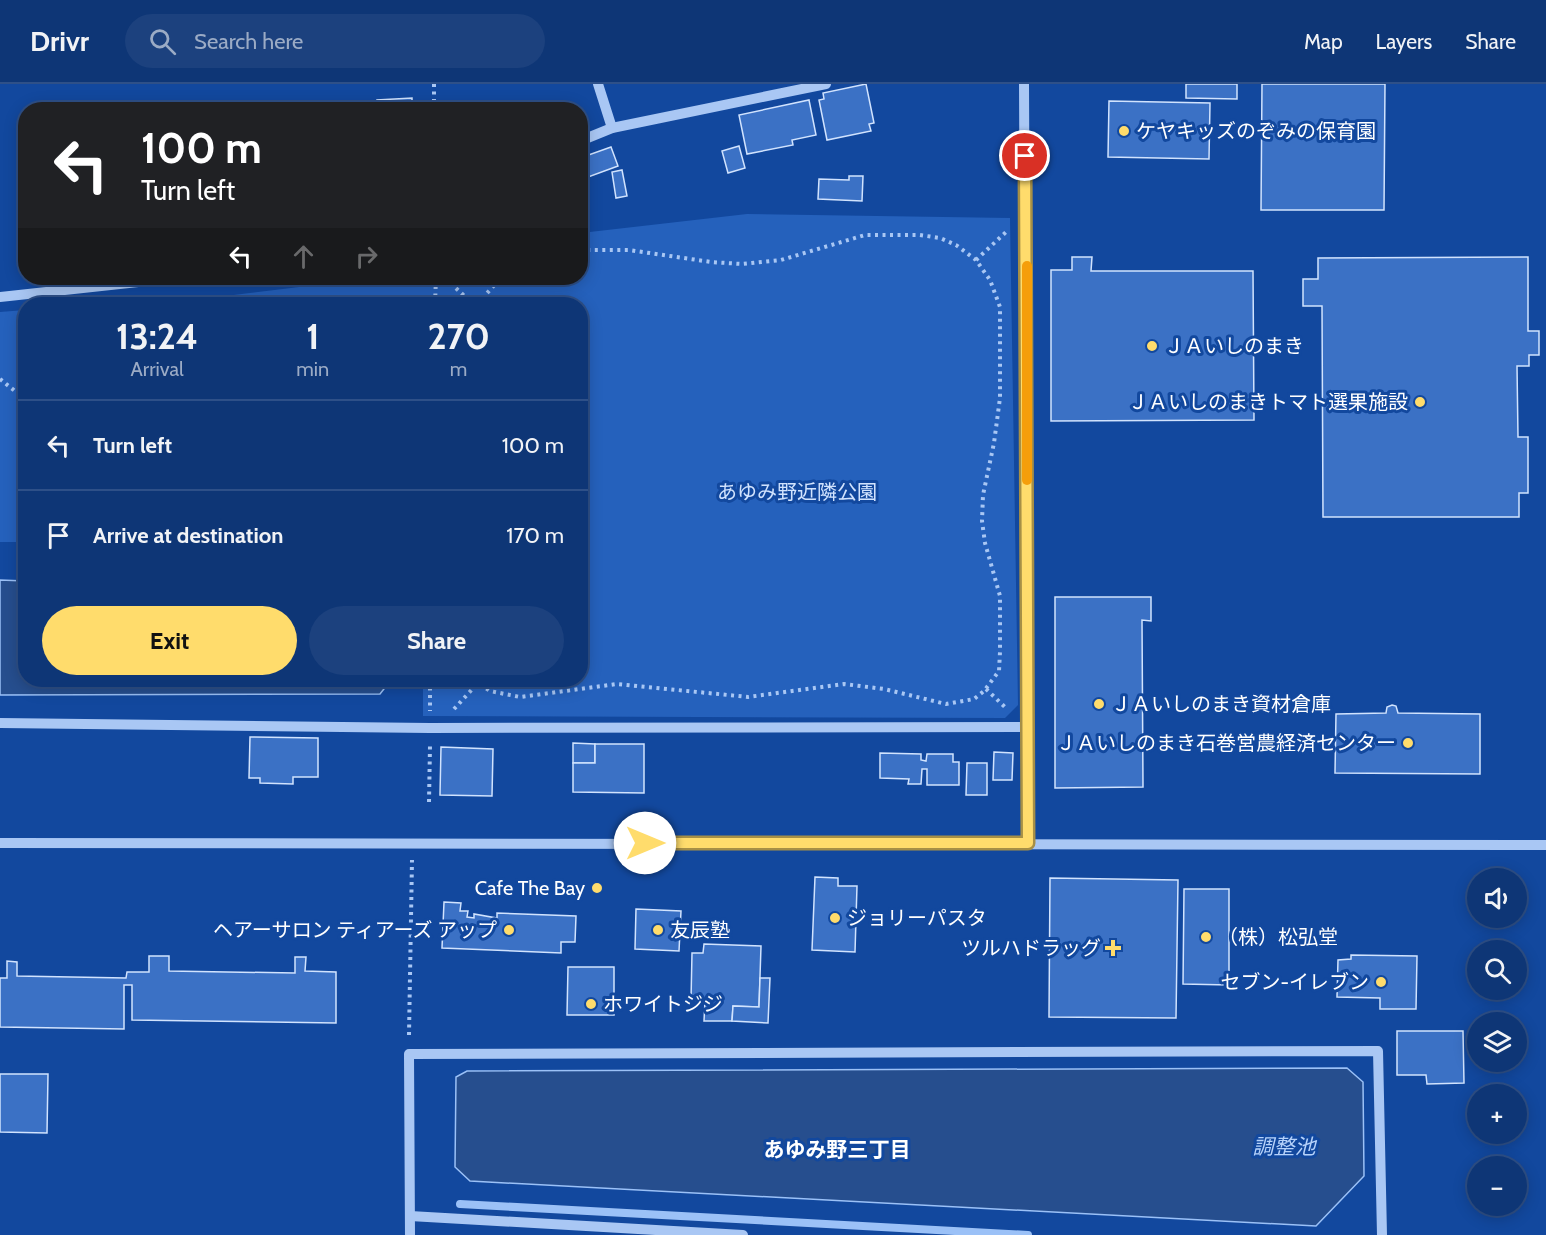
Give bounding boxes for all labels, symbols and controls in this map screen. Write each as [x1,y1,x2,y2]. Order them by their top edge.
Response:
search box [125,14,545,68]
text: Drivr [30,24,89,58]
icon: search [146,25,179,58]
text: Search here [194,28,303,55]
text: Map [1304,29,1343,54]
text: Layers [1376,29,1432,54]
text: Share [1465,29,1516,54]
place label: ケヤキッズのぞみの保育園 [1136,119,1376,143]
text: 100 m [141,122,262,174]
marker: ケヤキッズのぞみの保育園 [1117,124,1131,138]
icon: left [42,126,120,204]
pin [999,130,1050,181]
icon: arrive [1008,139,1041,172]
text: Turn left [141,174,235,207]
icon: left [224,240,257,273]
icon: ahead [287,240,320,273]
icon: right [350,240,383,273]
text: 13:24 [116,314,198,358]
text: 1 [306,314,319,358]
text: 270 [427,314,490,358]
place label: ＪＡいしのまき [1164,334,1304,358]
marker: ＪＡいしのまき [1145,339,1159,353]
text: Arrival [131,357,184,381]
text: min [296,357,329,381]
text: m [450,357,467,381]
place label: ＪＡいしのまきトマト選果施設 [1128,390,1408,414]
marker: ＪＡいしのまきトマト選果施設 [1413,395,1427,409]
icon: left [42,429,75,462]
text: Turn left [93,432,172,459]
text: 100 m [502,432,564,459]
park label: あゆみ野近隣公園 [717,480,877,504]
icon: arrive [42,519,75,552]
text: Arrive at destination [93,522,283,549]
text: 170 m [506,522,564,549]
button: Exit [42,606,297,675]
button: Share [309,606,564,675]
place label: ＪＡいしのまき資材倉庫 [1111,692,1331,716]
marker: ＪＡいしのまき資材倉庫 [1092,697,1106,711]
place label: ＪＡいしのまき石巻営農経済センター [1056,731,1396,755]
marker: ＪＡいしのまき石巻営農経済センター [1401,736,1415,750]
position arrow [613,811,677,875]
map controls [1467,868,1527,1216]
button: sound [1467,868,1527,928]
place label: Cafe The Bay [475,876,585,900]
marker: Cafe The Bay [590,881,604,895]
place label: ジョリーパスタ [847,906,987,930]
marker: ジョリーパスタ [828,911,842,925]
place label: ヘアーサロン ティアーズ アップ [213,918,497,942]
place label: 友辰塾 [670,918,730,942]
marker: ヘアーサロン ティアーズ アップ [502,923,516,937]
marker: 友辰塾 [651,923,665,937]
place label: （株）松弘堂 [1218,925,1338,949]
marker: （株）松弘堂 [1199,930,1213,944]
place label: ツルハドラッグ [961,936,1101,960]
button: search [1467,940,1527,1000]
marker: ツルハドラッグ [1106,941,1120,955]
place label: セブン-イレブン [1221,970,1369,994]
marker: セブン-イレブン [1374,975,1388,989]
place label: ホワイトジジ [603,992,723,1016]
marker: ホワイトジジ [584,997,598,1011]
button: layers [1467,1012,1527,1072]
button: + [1467,1084,1527,1144]
water label: 調整池 [1253,1134,1317,1159]
district label: あゆみ野三丁目 [764,1137,911,1162]
button: − [1467,1156,1527,1216]

